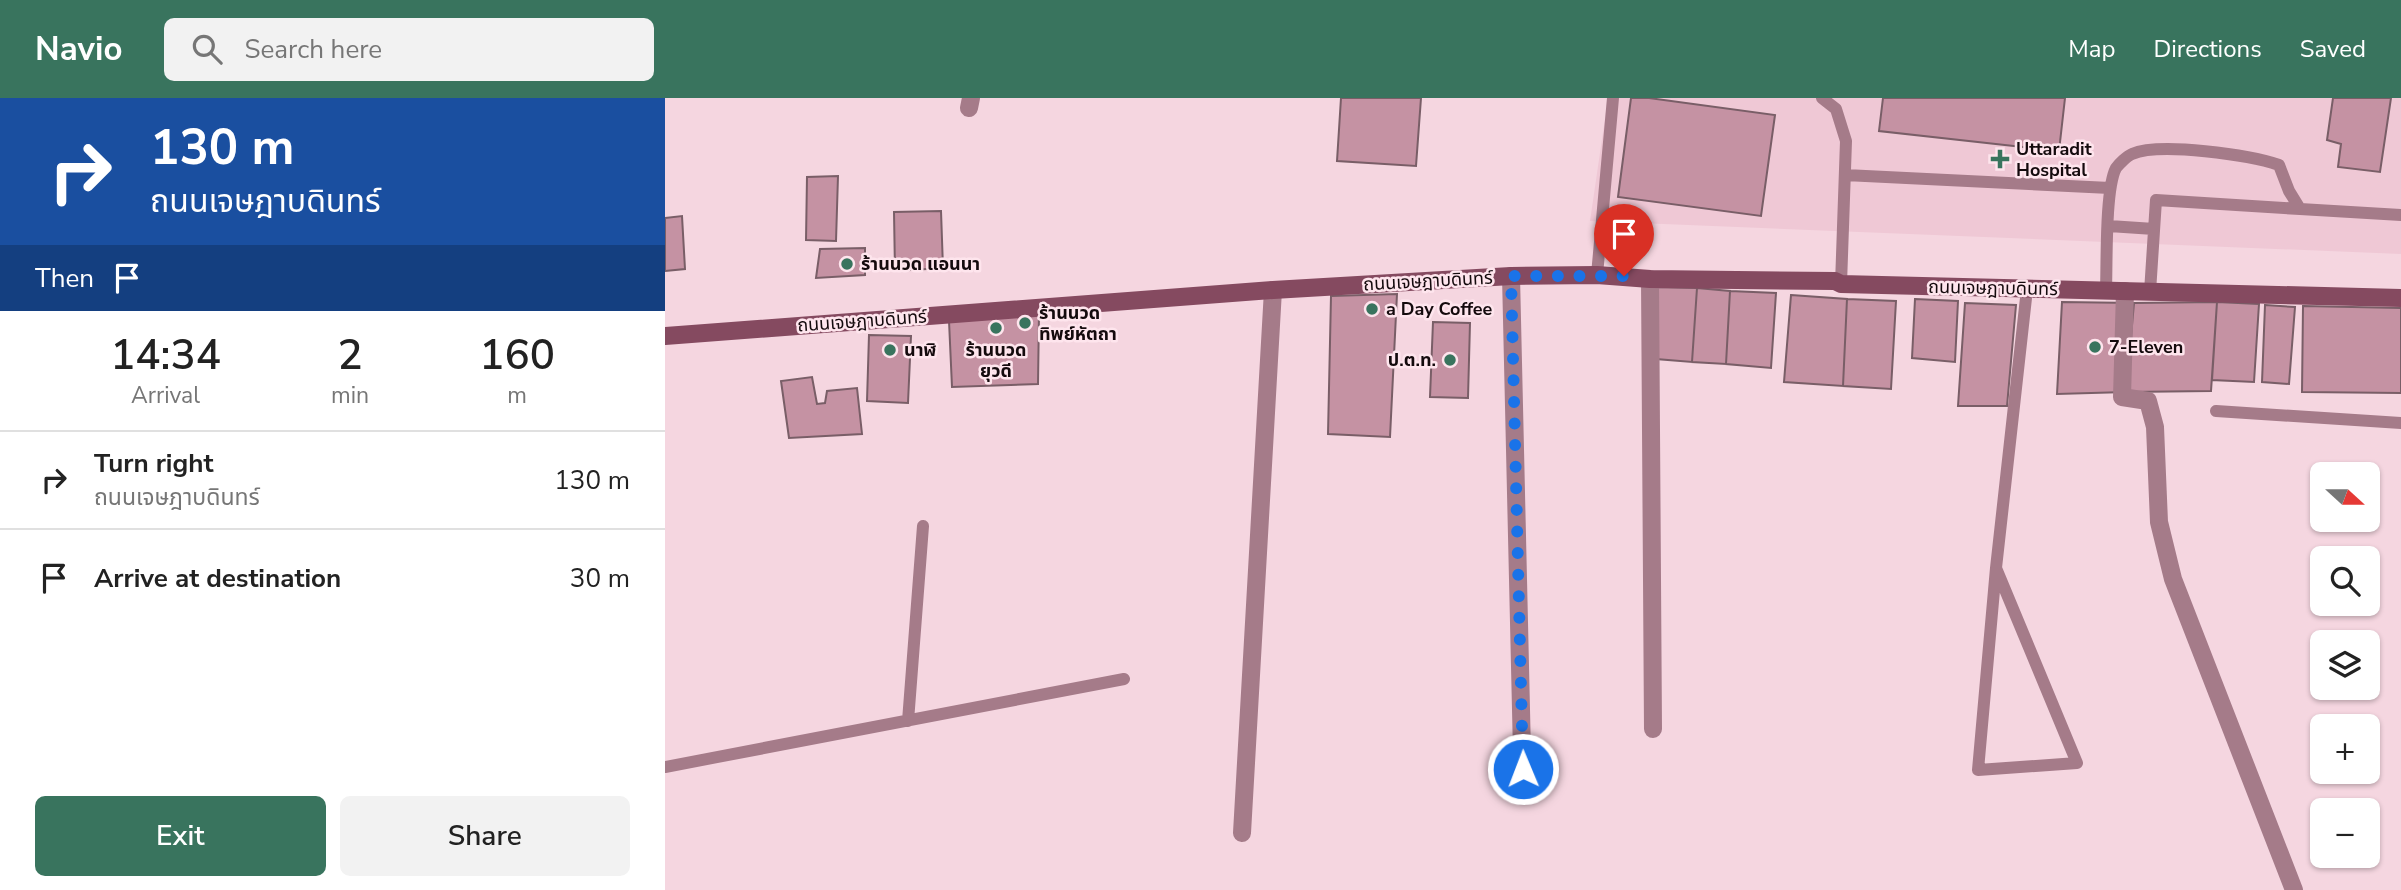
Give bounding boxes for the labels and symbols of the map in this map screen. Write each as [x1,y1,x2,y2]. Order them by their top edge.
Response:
place label: Uttaradit Hospital [2016,137,2092,182]
marker: Uttaradit Hospital [1990,149,2010,169]
pin [1594,204,1654,276]
place label: ร้านนวด แอนนา [861,252,980,276]
marker: ร้านนวด แอนนา [839,256,855,272]
street label: ถนนเจษฎาบดินทร์ [1363,266,1494,296]
street label: ถนนเจษฎาบดินทร์ [1928,275,2059,301]
place label: a Day Coffee [1386,297,1493,321]
place label: ร้านนวด ทิพย์หัตถา [1039,301,1117,346]
marker: a Day Coffee [1364,301,1380,317]
street label: ถนนเจษฎาบดินทร์ [796,304,928,337]
marker: ร้านนวด ทิพย์หัตถา [1017,315,1033,331]
marker: ร้านนวด ยุวดี [988,320,1004,336]
place label: 7-Eleven [2109,335,2183,359]
place label: นาฬิ [904,338,936,362]
place label: ร้านนวด ยุวดี [965,338,1027,383]
marker: 7-Eleven [2087,339,2103,355]
marker: นาฬิ [882,342,898,358]
place label: ป.ต.ท. [1388,348,1436,372]
marker: ป.ต.ท. [1442,352,1458,368]
north arrow [2310,462,2380,532]
position arrow [1486,732,1560,806]

